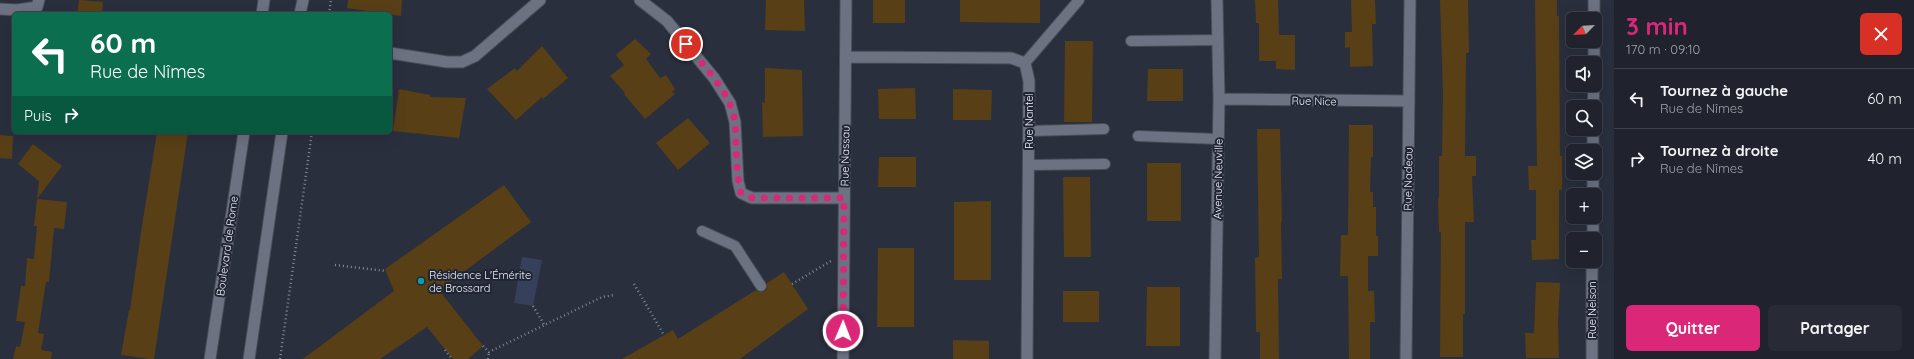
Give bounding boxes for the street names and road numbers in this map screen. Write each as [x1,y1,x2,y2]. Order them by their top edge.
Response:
street label: Rue Nantel [1022,93,1036,149]
street label: Rue Nice [1291,94,1337,108]
street label: Rue Nassau [837,126,853,186]
street label: Avenue Neuville [1210,139,1226,219]
street label: Rue Nadeau [1400,147,1416,211]
street label: Boulevard de Rome [213,195,241,297]
street label: Rue Nelson [1585,281,1599,339]

